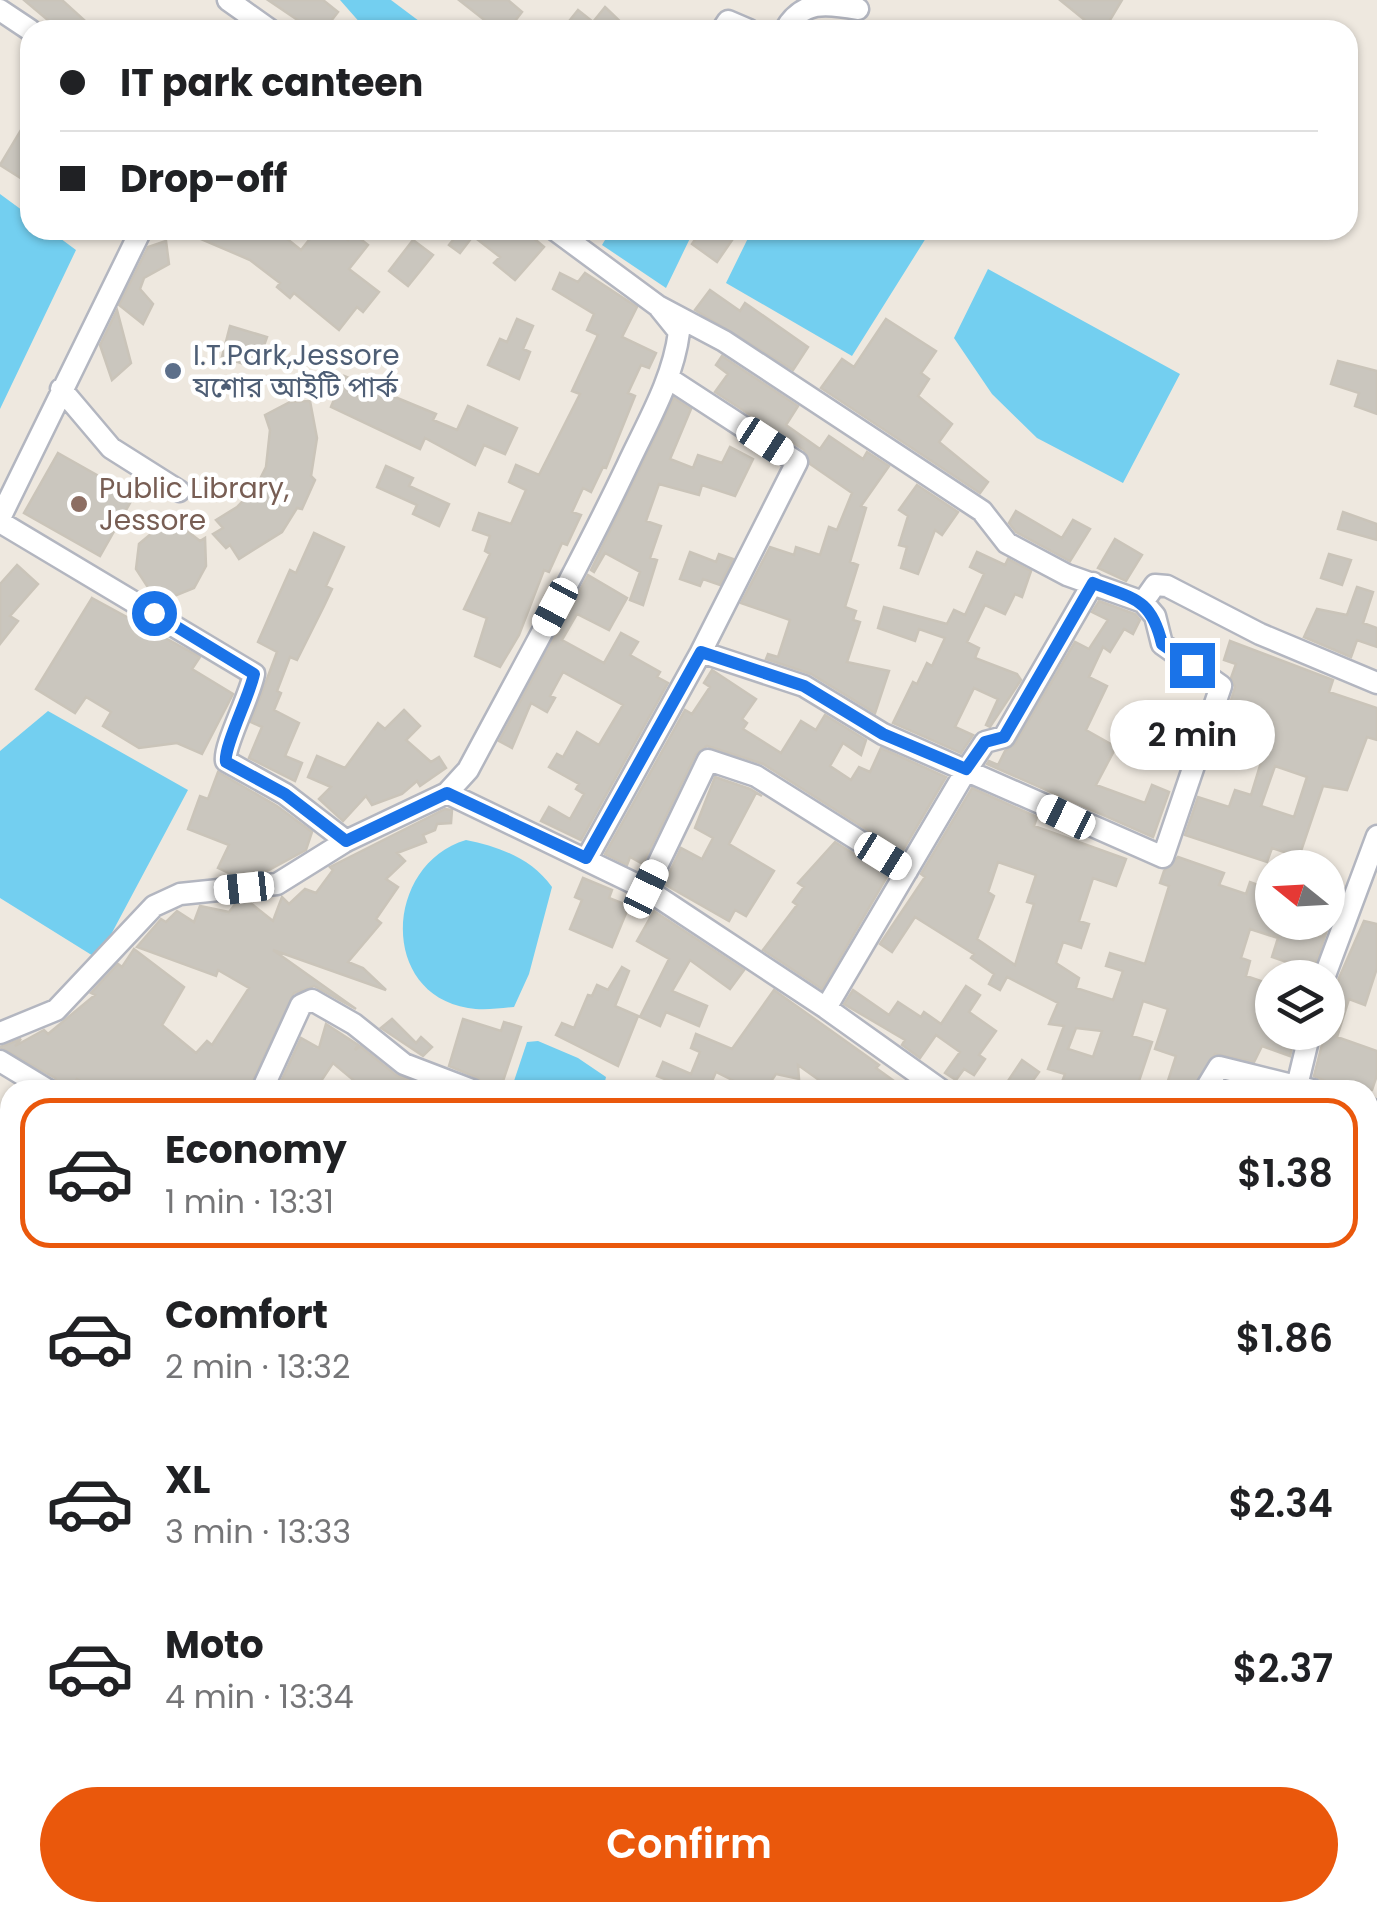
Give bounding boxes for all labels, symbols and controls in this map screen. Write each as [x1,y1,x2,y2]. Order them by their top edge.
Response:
text: IT park canteen [120,56,423,109]
text: Drop-off [120,152,288,205]
place label: I.T.Park,Jessore যশোর আইটি পার্ক [192,336,400,407]
marker: I.T.Park,Jessore যশোর আইটি পার্ক [162,360,184,382]
car [732,412,798,470]
place label: Public Library, Jessore [99,469,289,540]
marker: Public Library, Jessore [68,493,90,515]
car [528,573,582,641]
route start [132,591,177,636]
route end [1170,643,1215,688]
callout: 2 min [1110,700,1274,770]
text: 2 min [1148,712,1237,757]
car [1032,790,1100,844]
car [850,827,916,885]
north arrow [1255,850,1345,940]
map controls [1255,850,1345,1050]
car [619,855,673,923]
car [213,870,275,906]
button: layers [1255,960,1345,1050]
text: Economy [165,1123,347,1176]
icon: car [45,1128,135,1218]
text: $1.38 [1237,1147,1333,1200]
text: 1 min · 13:31 [165,1179,334,1224]
text: Comfort [165,1288,328,1341]
icon: car [45,1293,135,1383]
text: $1.86 [1236,1312,1333,1365]
text: 2 min · 13:32 [165,1344,350,1389]
text: XL [165,1453,210,1506]
icon: car [45,1458,135,1548]
text: $2.34 [1229,1477,1333,1530]
text: 3 min · 13:33 [165,1509,351,1554]
text: Moto [165,1618,264,1671]
icon: car [45,1623,135,1713]
text: $2.37 [1233,1642,1333,1695]
text: 4 min · 13:34 [165,1674,354,1719]
button: Confirm [40,1787,1338,1902]

